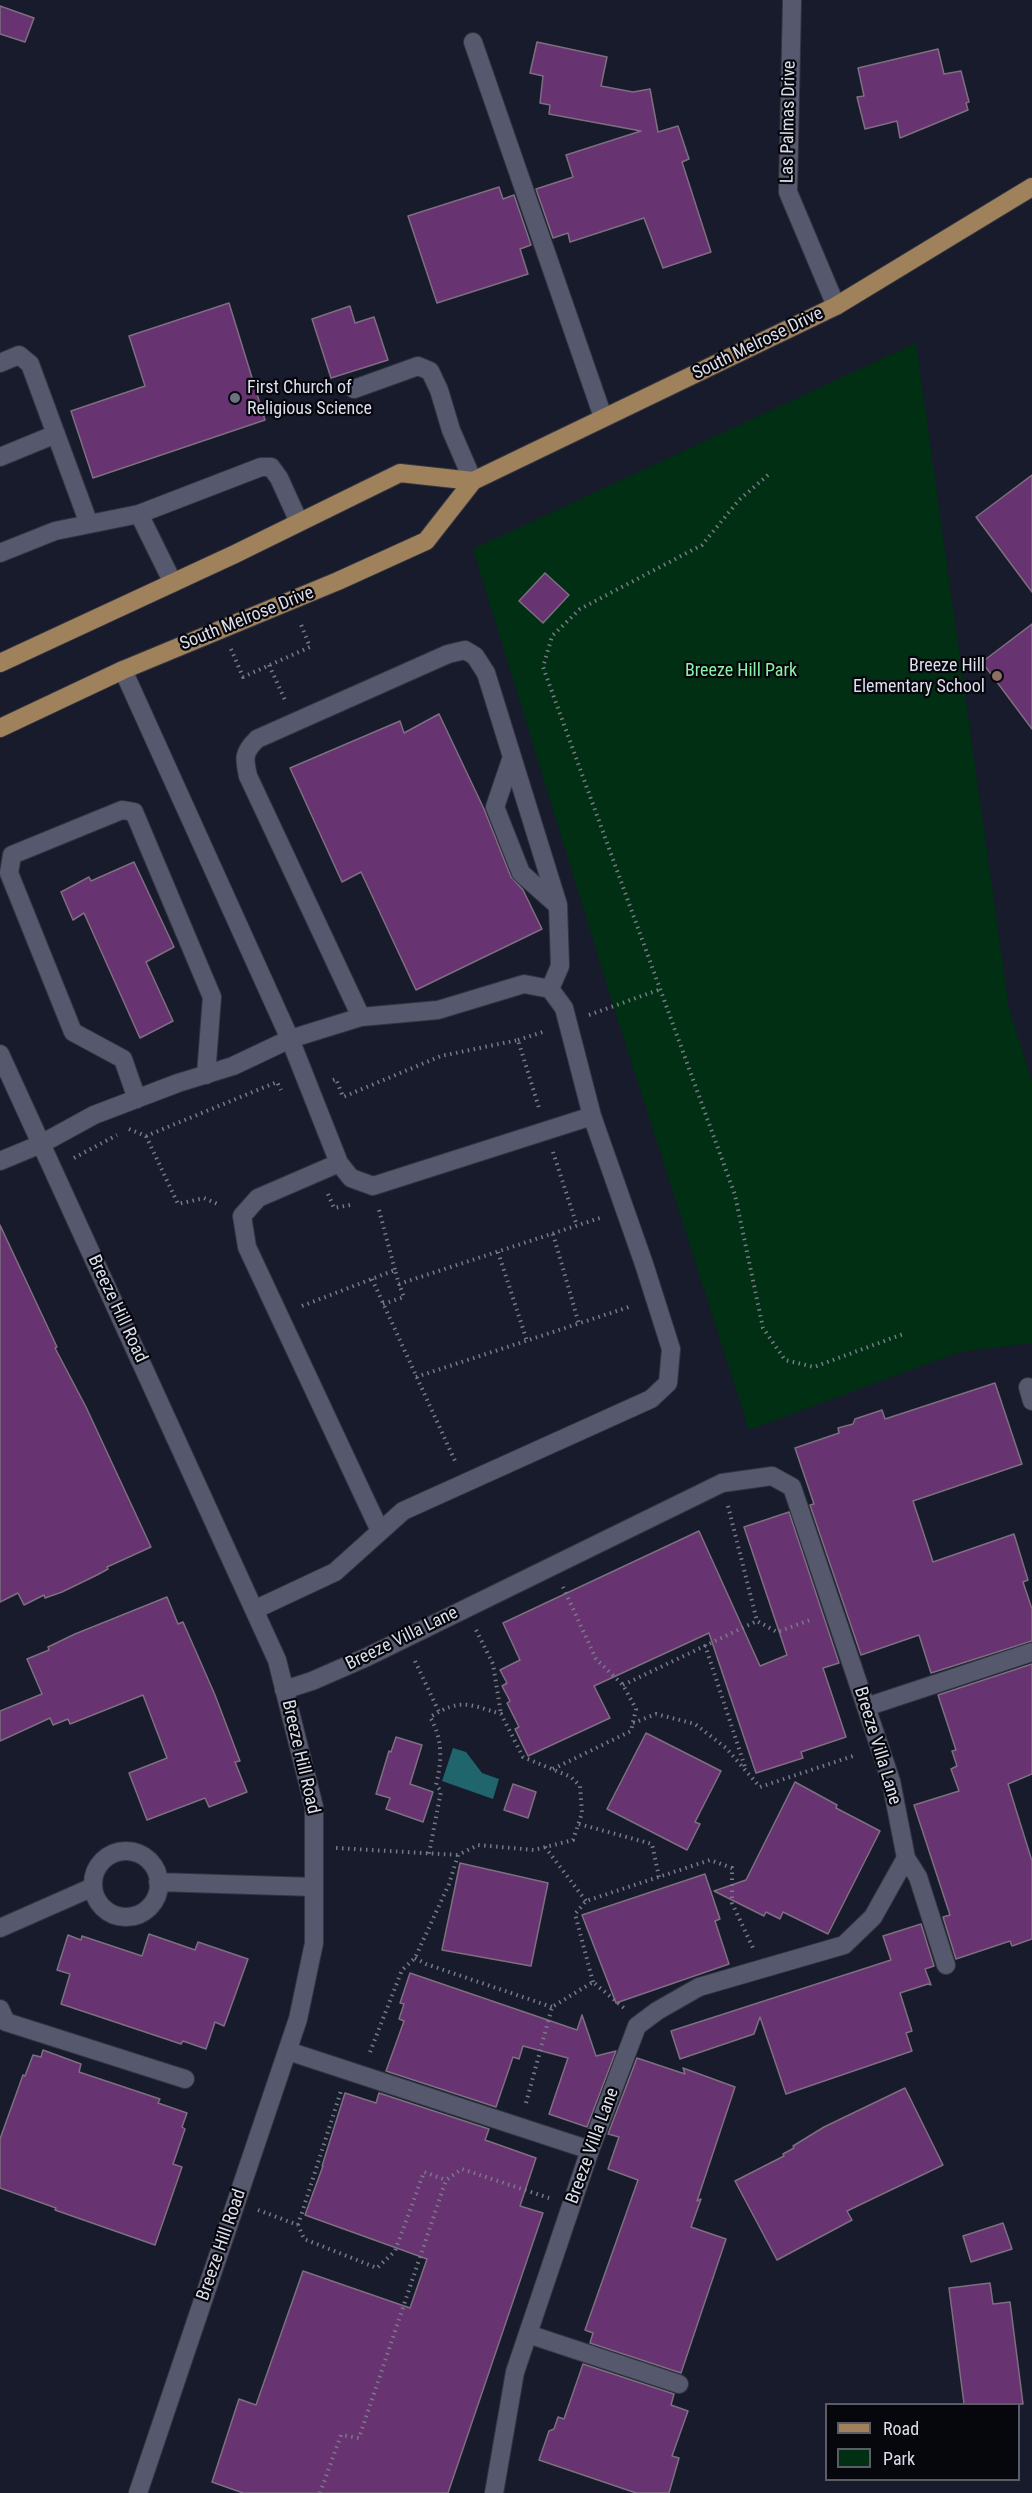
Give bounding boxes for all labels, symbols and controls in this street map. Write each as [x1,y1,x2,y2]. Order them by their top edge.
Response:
street label: Las Palmas Drive [777,61,801,183]
street label: South Melrose Drive [689,303,827,385]
place label: First Church of Religious Science [247,377,372,420]
marker: First Church of Religious Science [228,391,242,405]
street label: South Melrose Drive [177,582,317,656]
place label: Breeze Hill Elementary School [853,655,985,698]
park label: Breeze Hill Park [685,660,797,682]
marker: Breeze Hill Elementary School [990,669,1004,683]
street label: Breeze Hill Road [83,1252,151,1366]
street label: Breeze Villa Lane [342,1603,462,1675]
street label: Breeze Villa Lane [849,1685,905,1807]
street label: Breeze Hill Road [276,1698,324,1816]
street label: Breeze Villa Lane [562,2085,624,2207]
street label: Breeze Hill Road [193,2187,251,2303]
legend [825,2403,1020,2481]
text: Road [883,2418,919,2439]
text: Park [883,2448,915,2469]

